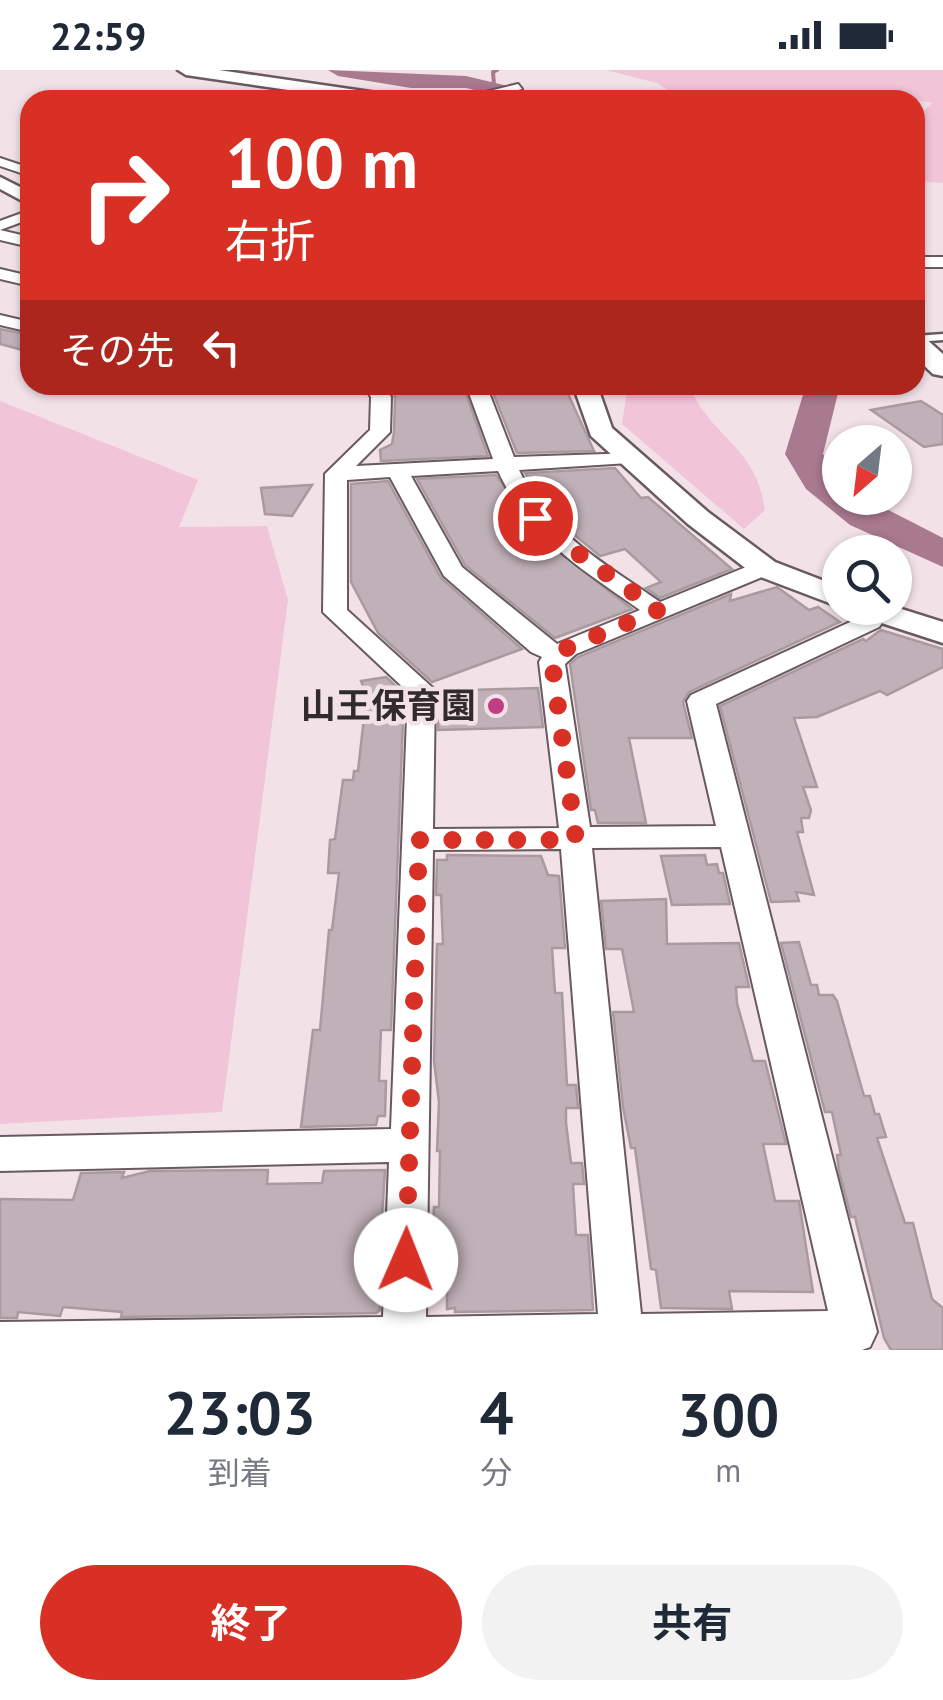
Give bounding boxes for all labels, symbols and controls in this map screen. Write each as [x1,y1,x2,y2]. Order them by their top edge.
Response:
text: 22:59 [50,11,146,60]
text: 100 m [225,117,418,207]
icon: right [60,130,190,260]
text: 右折 [225,211,315,269]
icon: left [194,320,249,375]
text: その先 [60,325,174,374]
north arrow [822,425,912,515]
map controls [822,425,912,625]
pin [493,476,578,561]
icon: arrive [508,491,563,546]
button: search [822,535,912,625]
place label: 山王保育園 [301,682,476,728]
marker: 山王保育園 [485,695,507,717]
position arrow [354,1208,458,1312]
text: 23:03 [164,1373,316,1451]
text: 4 [480,1373,514,1451]
text: 300 [677,1375,779,1453]
text: m [715,1449,741,1491]
text: 到着 [208,1451,272,1493]
text: 分 [481,1451,513,1493]
button: 終了 [40,1565,462,1680]
button: 共有 [482,1565,903,1680]

